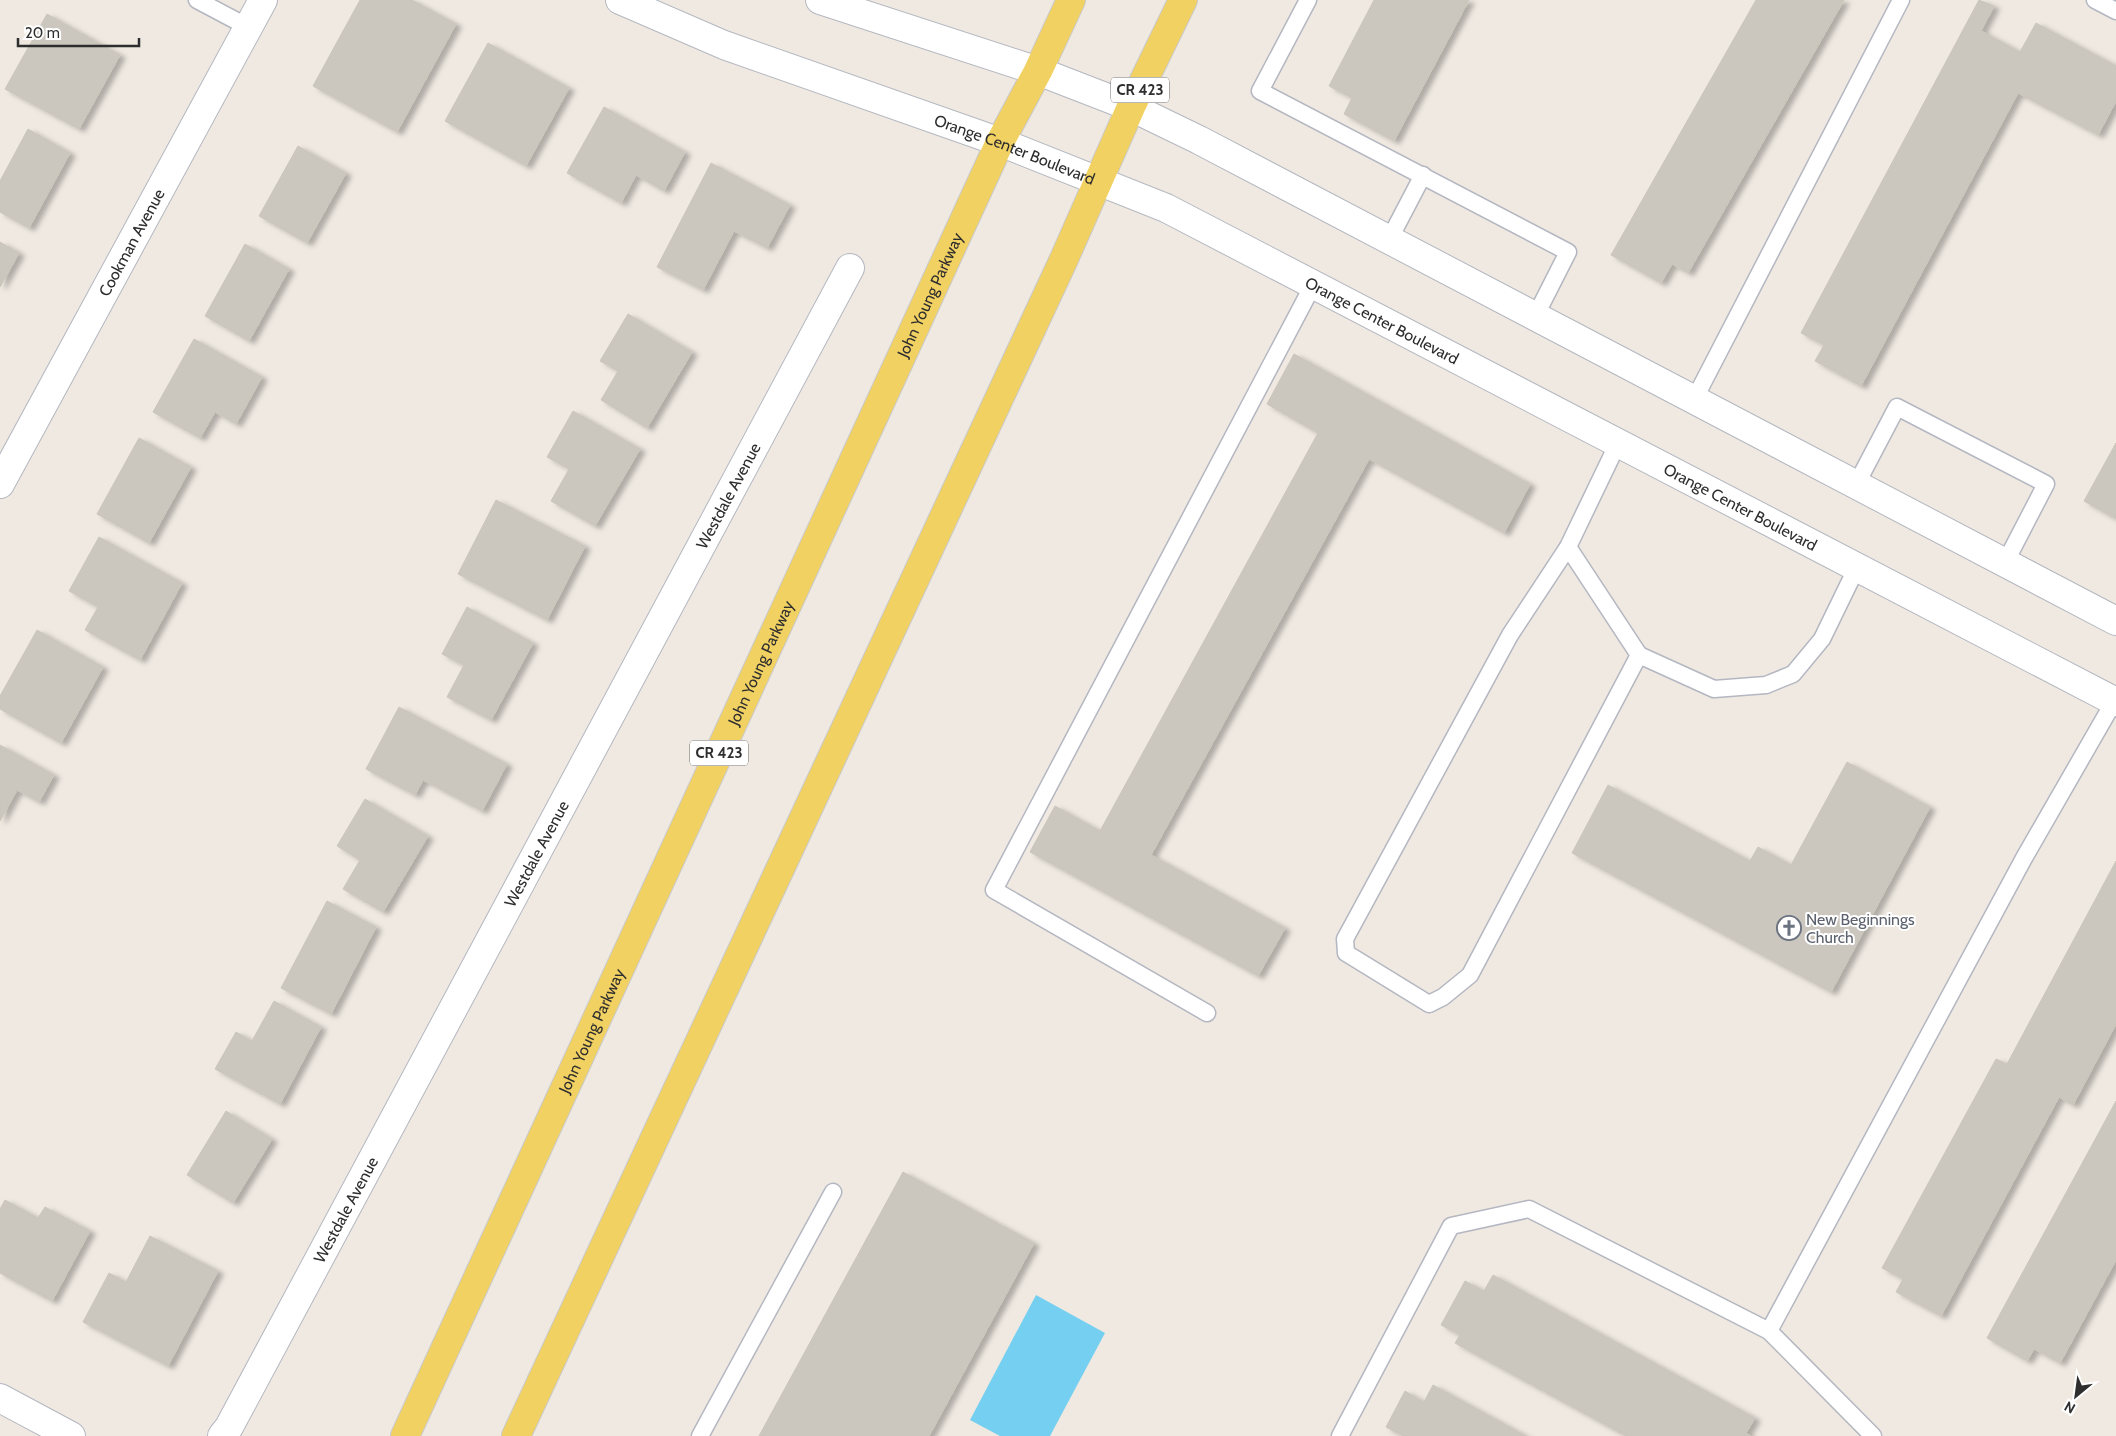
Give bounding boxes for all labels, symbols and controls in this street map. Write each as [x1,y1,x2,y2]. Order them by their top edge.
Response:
scale bar [18,15,139,47]
text: 20 m [25,24,60,42]
road number: CR 423 [1111,78,1169,102]
street label: Orange Center Boulevard [932,111,1097,189]
street label: Cookman Avenue [95,186,169,300]
street label: John Young Parkway [893,230,967,361]
street label: Orange Center Boulevard [1302,273,1462,368]
street label: Westdale Avenue [692,440,765,552]
street label: Orange Center Boulevard [1660,459,1820,555]
street label: John Young Parkway [724,598,798,729]
road number: CR 423 [690,740,748,766]
street label: Westdale Avenue [501,797,573,910]
place label: New Beginnings Church [1806,910,1915,947]
church icon: New Beginnings Church [1776,915,1802,941]
street label: John Young Parkway [554,966,629,1097]
street label: Westdale Avenue [310,1154,382,1266]
north arrow [2051,1371,2101,1421]
text: N [2061,1397,2078,1418]

